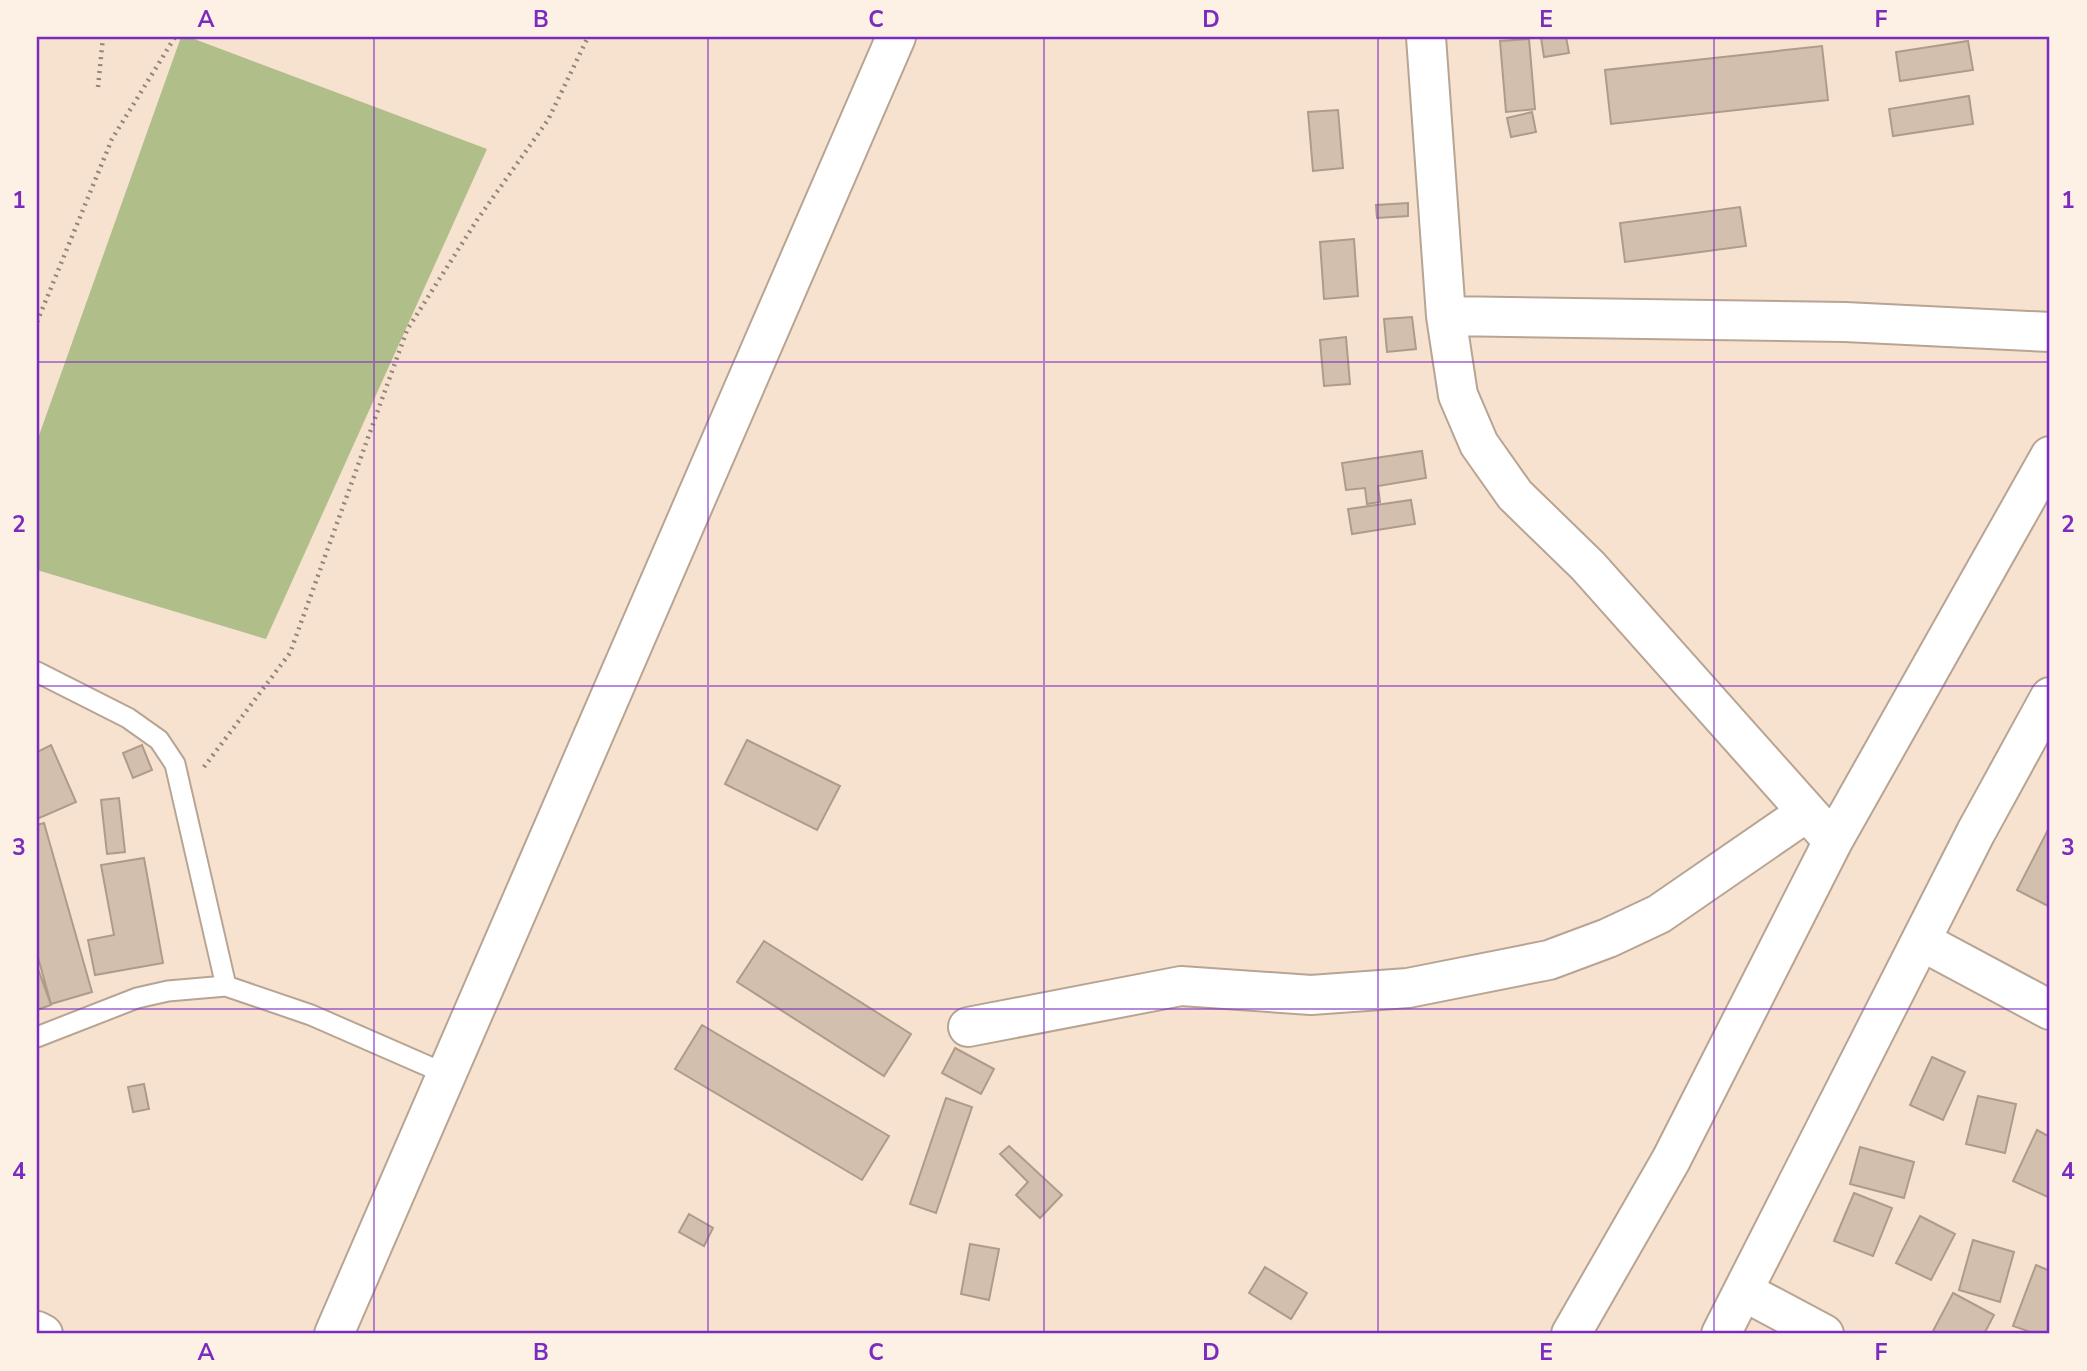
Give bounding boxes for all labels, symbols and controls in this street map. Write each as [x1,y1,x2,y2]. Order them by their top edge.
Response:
text: A [197,4,215,35]
text: B [533,4,549,35]
text: C [868,4,884,35]
text: D [1202,4,1220,35]
text: E [1539,4,1553,35]
text: F [1875,4,1888,35]
text: 1 [12,185,26,216]
text: 1 [2061,185,2075,216]
text: 2 [12,509,26,540]
text: 2 [2061,509,2075,540]
text: 3 [12,832,26,863]
text: 3 [2061,832,2075,863]
text: 4 [12,1156,26,1187]
text: 4 [2061,1156,2075,1187]
text: A [197,1337,215,1368]
text: B [533,1337,549,1368]
text: C [868,1337,884,1368]
text: D [1202,1337,1220,1368]
text: E [1539,1337,1553,1368]
text: F [1875,1337,1888,1368]

